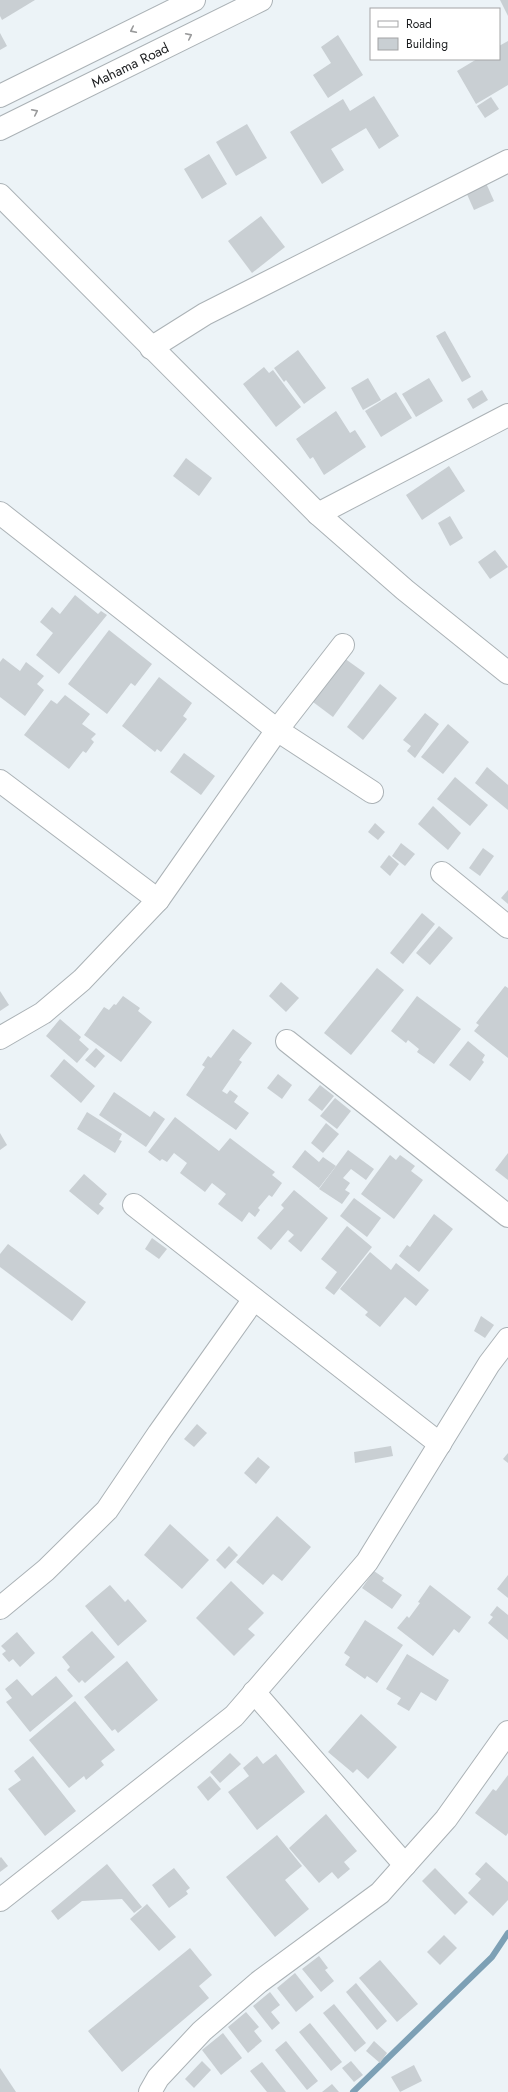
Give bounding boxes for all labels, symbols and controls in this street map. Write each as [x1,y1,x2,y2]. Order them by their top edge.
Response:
legend [370,8,500,60]
text: Road [406,15,432,33]
one-way arrow [130,25,138,33]
one-way arrow [185,33,192,40]
text: Building [406,35,448,53]
street label: Mahama Road [88,38,172,92]
one-way arrow [31,109,38,117]

